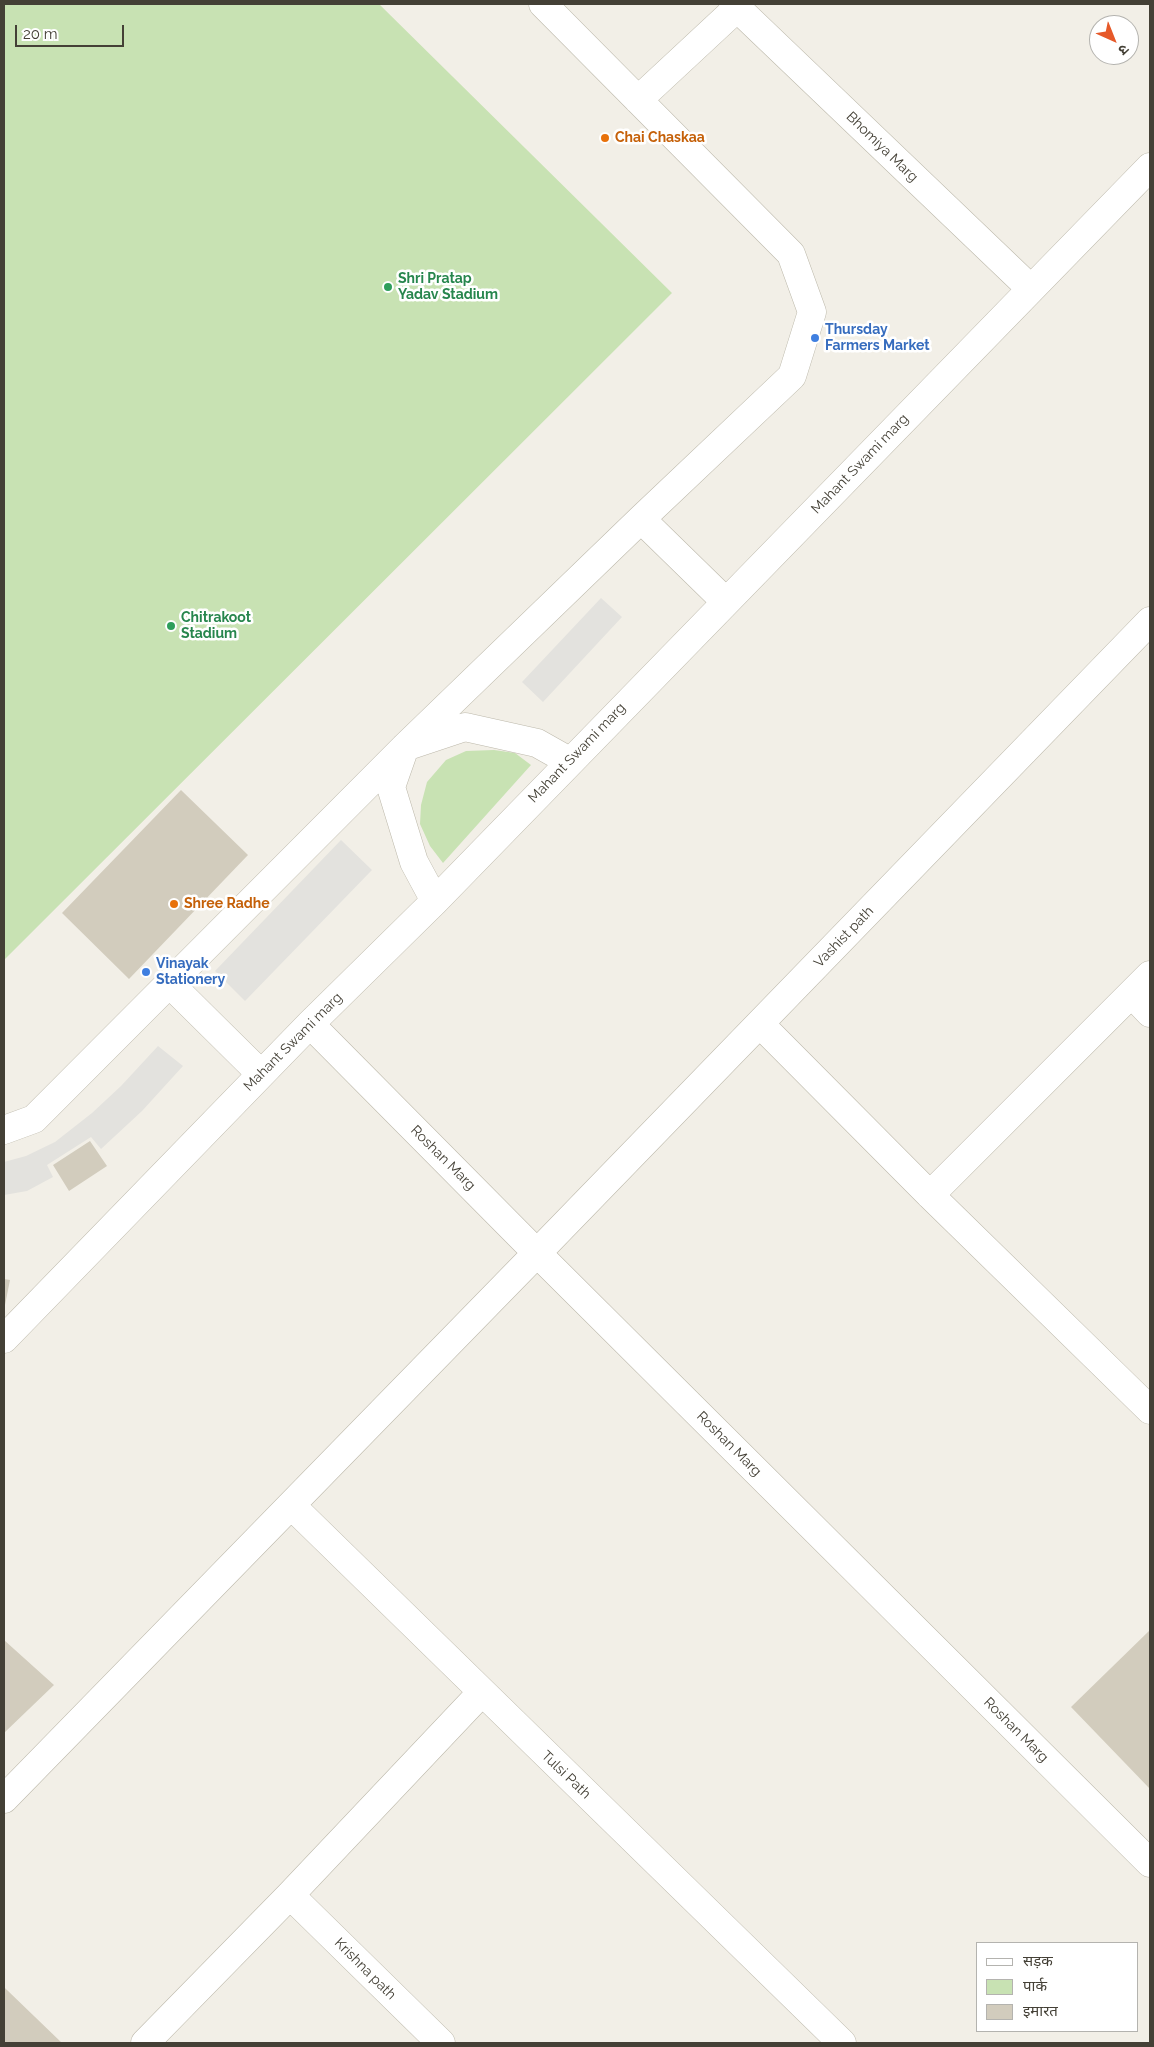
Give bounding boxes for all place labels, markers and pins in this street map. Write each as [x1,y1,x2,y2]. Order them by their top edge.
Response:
place label: Chai Chaskaa [615,130,705,146]
marker: Chai Chaskaa [599,132,611,144]
place label: Shri Pratap Yadav Stadium [398,271,498,304]
marker: Shri Pratap Yadav Stadium [382,281,394,293]
place label: Thursday Farmers Market [825,322,930,354]
marker: Thursday Farmers Market [809,332,821,344]
place label: Chitrakoot Stadium [181,610,251,642]
marker: Chitrakoot Stadium [165,620,177,632]
place label: Shree Radhe [184,896,270,912]
marker: Shree Radhe [168,898,180,910]
place label: Vinayak Stationery [156,956,225,989]
marker: Vinayak Stationery [140,966,152,978]

